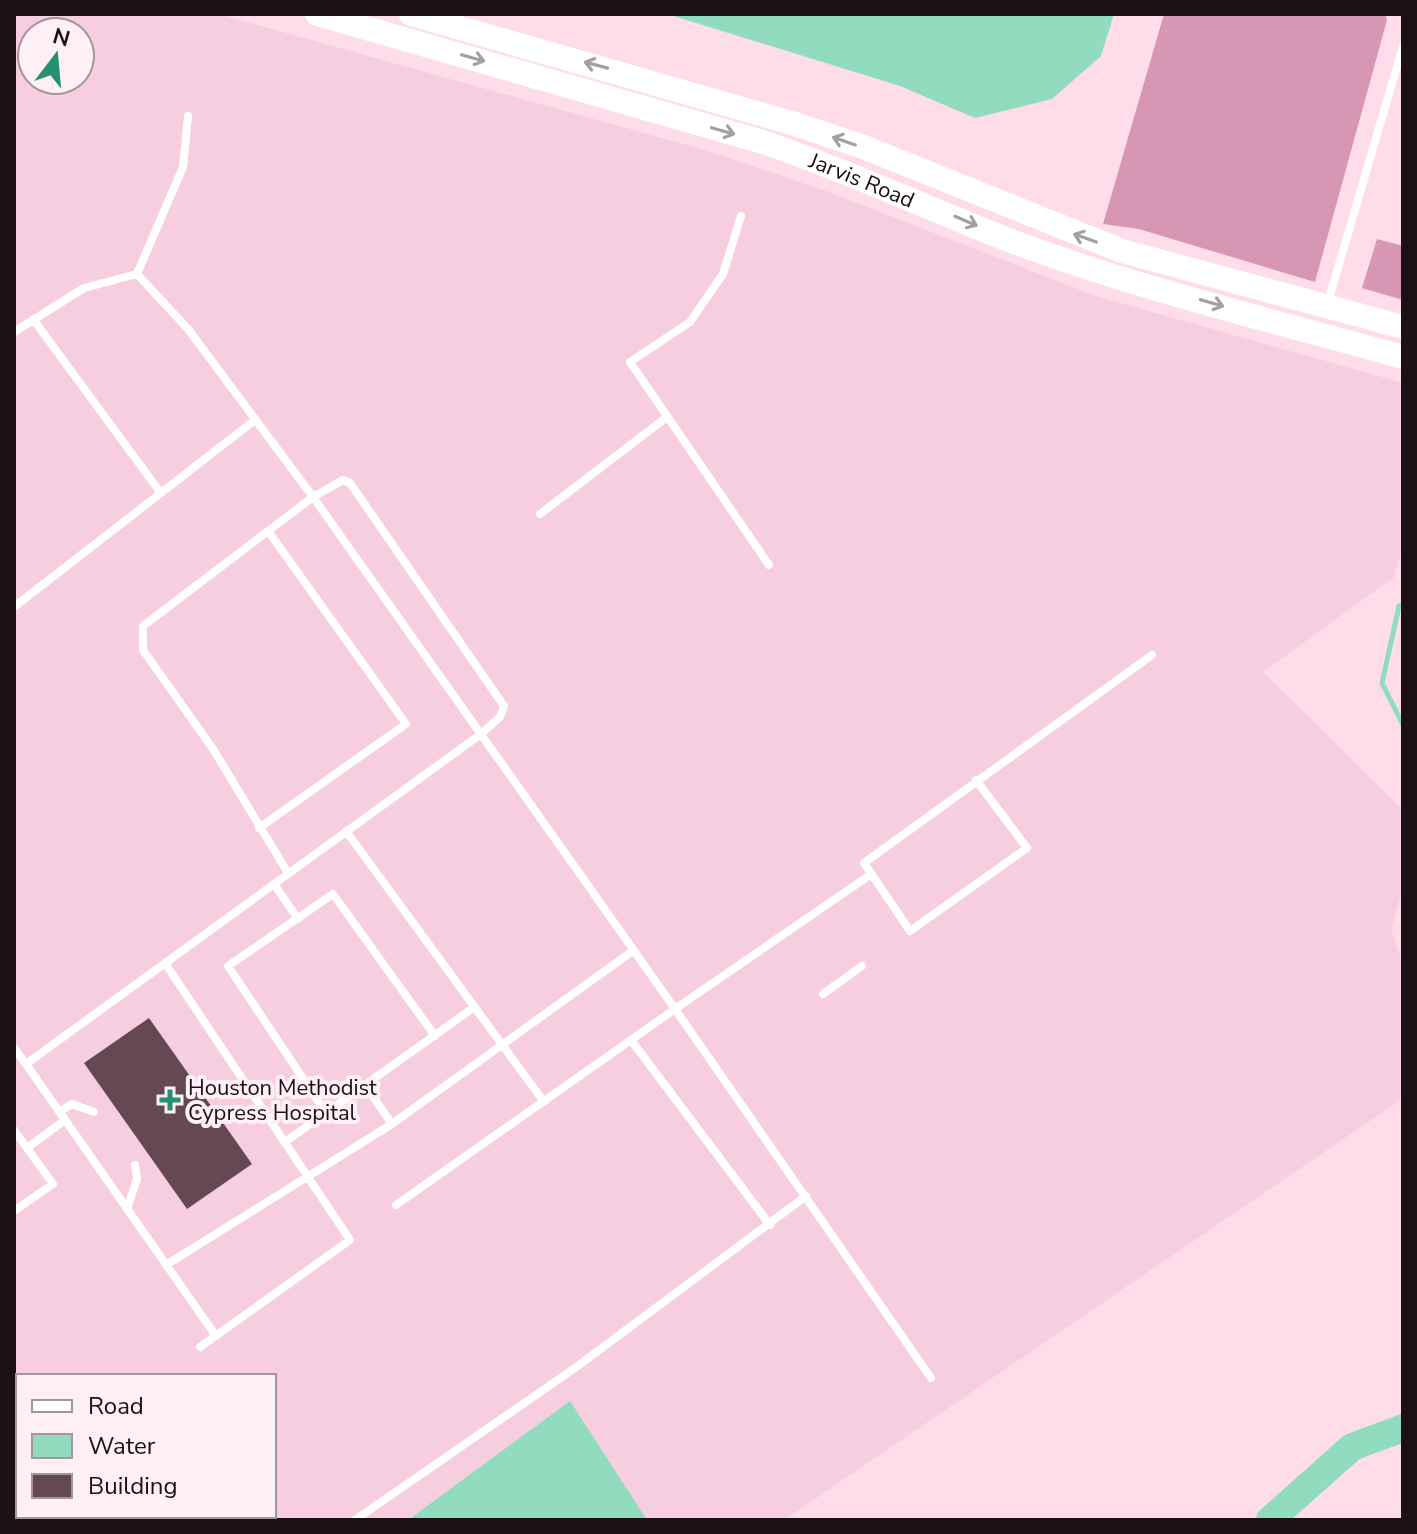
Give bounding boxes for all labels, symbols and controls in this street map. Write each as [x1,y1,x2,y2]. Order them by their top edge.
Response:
north arrow [16,16,96,96]
text: N [49,21,73,54]
one-way arrow [459,51,485,66]
one-way arrow [583,57,609,72]
one-way arrow [709,124,735,139]
one-way arrow [832,132,857,147]
street label: Jarvis Road [804,146,919,216]
one-way arrow [953,215,978,230]
one-way arrow [1074,230,1098,244]
one-way arrow [1199,297,1225,312]
place label: Houston Methodist Cypress Hospital [188,1073,377,1128]
marker: Houston Methodist Cypress Hospital [159,1089,181,1111]
legend [16,1374,276,1518]
text: Road [88,1390,144,1422]
text: Water [88,1430,156,1462]
text: Building [88,1470,178,1502]

